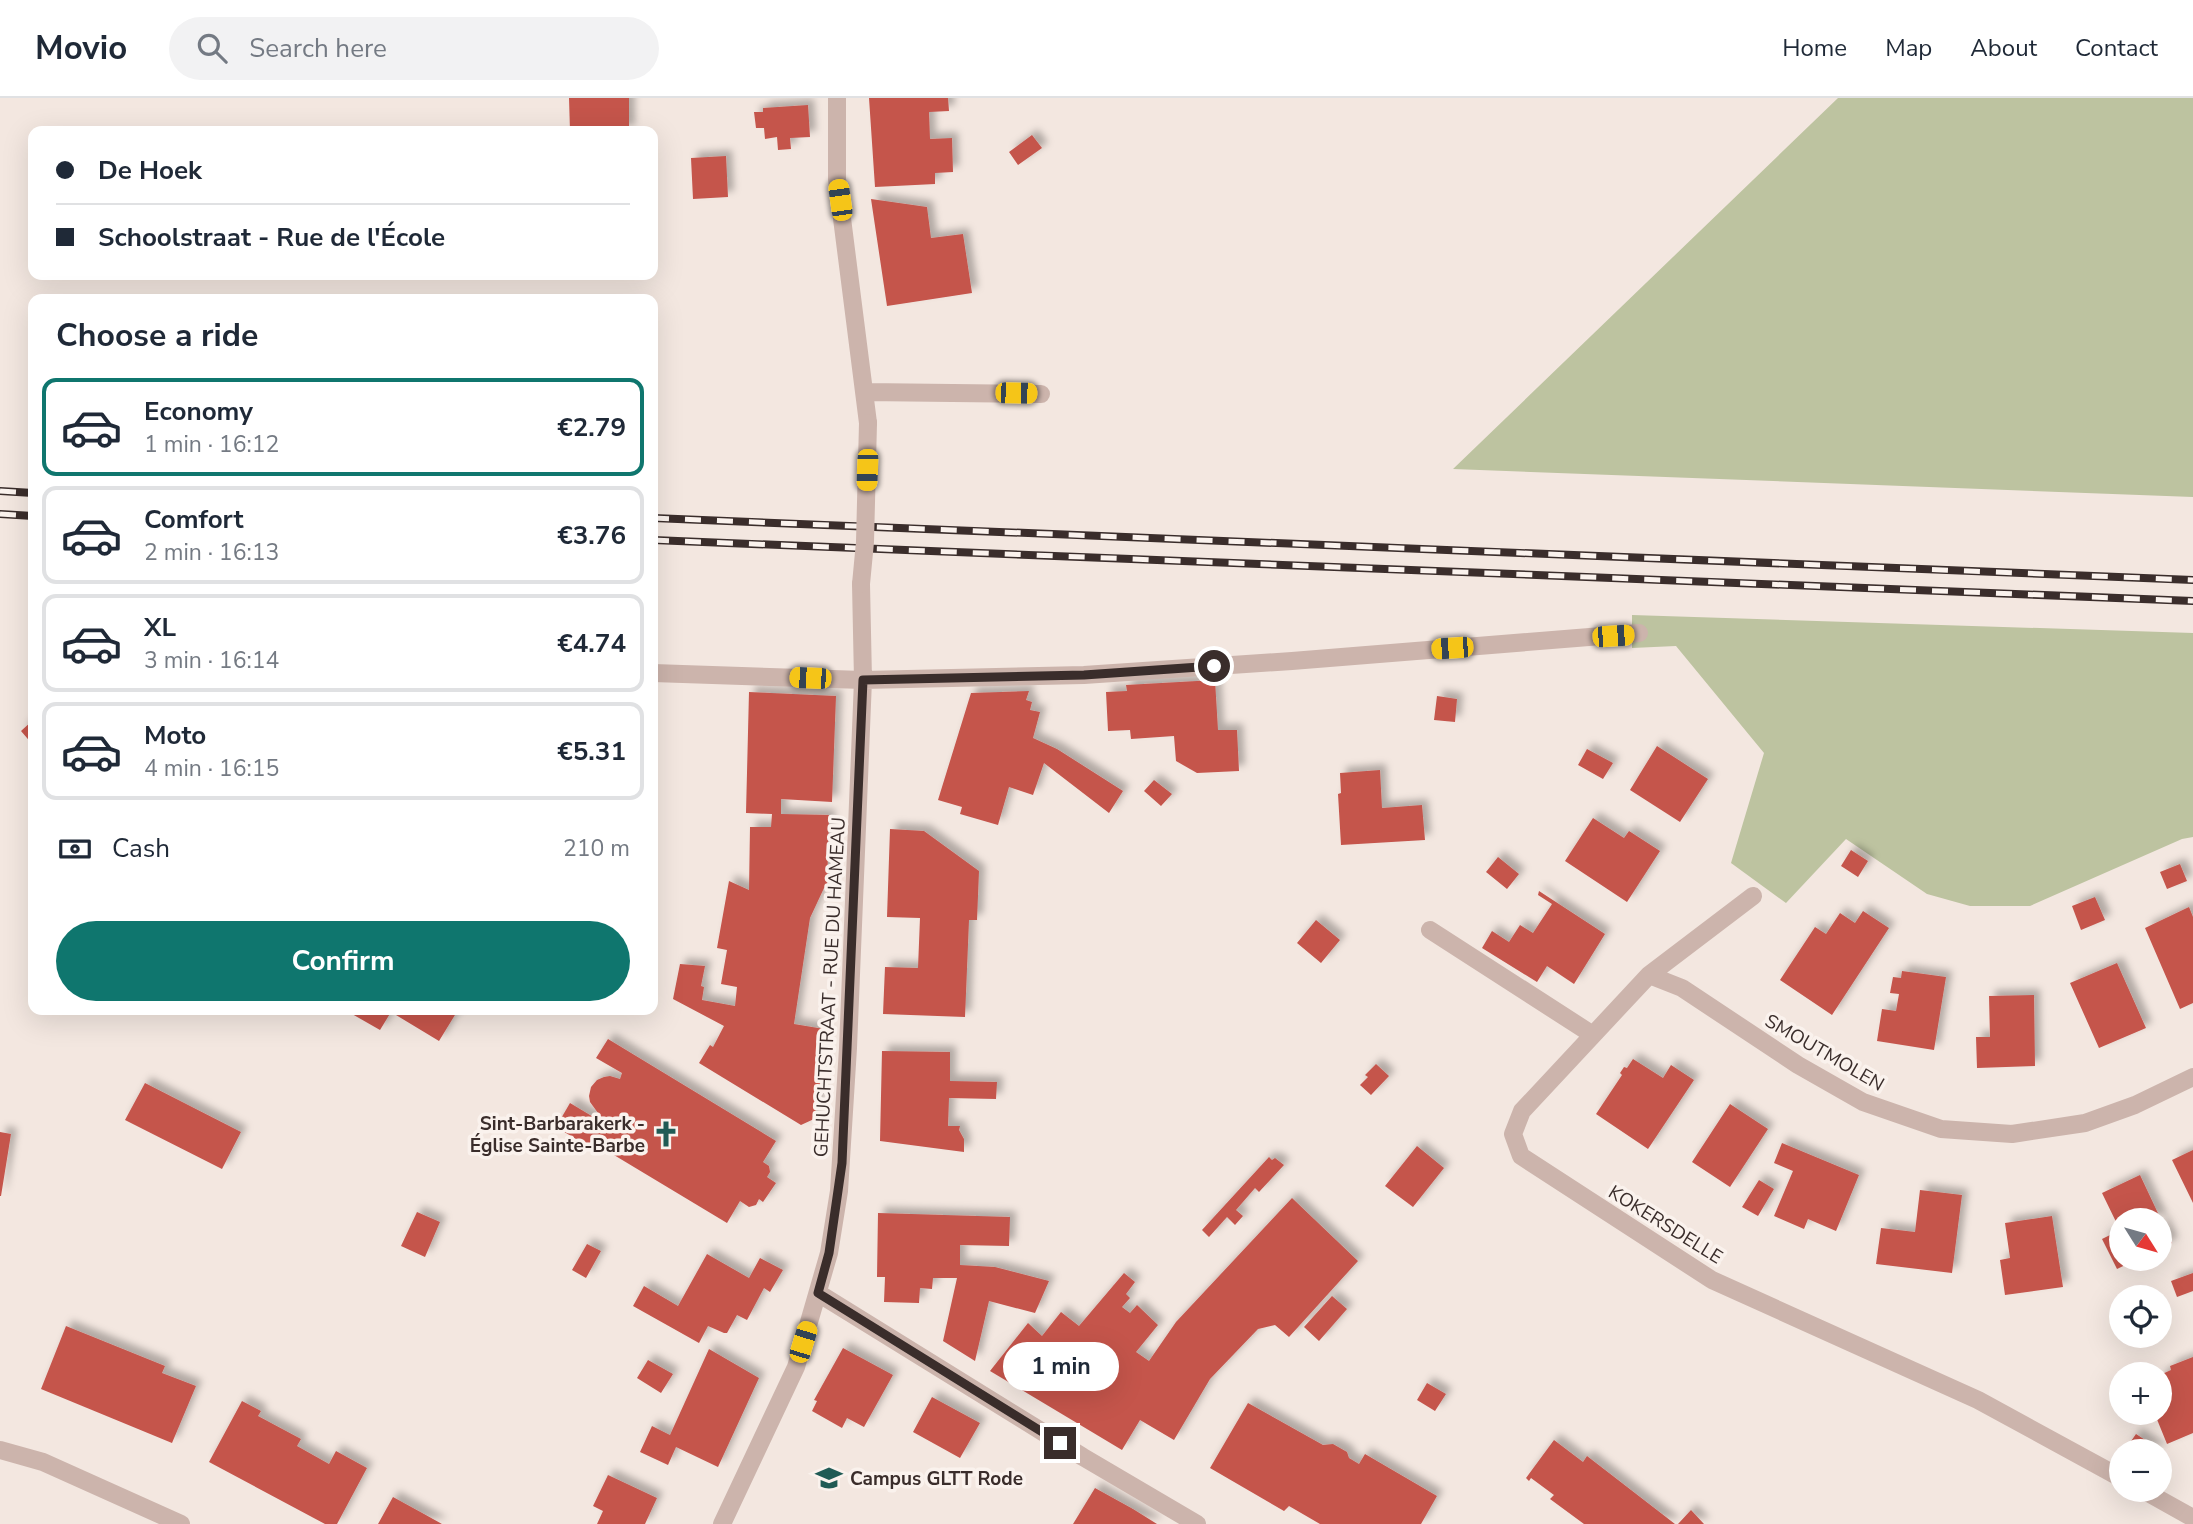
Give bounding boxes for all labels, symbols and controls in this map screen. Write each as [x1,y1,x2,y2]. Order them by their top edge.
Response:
search box [169,17,659,80]
text: Movio [35,26,127,71]
icon: search [193,29,231,67]
text: Search here [249,31,387,66]
text: Home [1782,32,1847,64]
text: Map [1885,32,1932,64]
text: About [1970,32,2037,64]
text: Contact [2075,32,2158,64]
text: De Hoek [98,153,202,188]
car [827,178,854,222]
text: Schoolstraat - Rue de l'École [98,220,445,255]
text: Choose a ride [56,314,258,357]
car [995,382,1038,404]
text: Economy [144,394,253,429]
icon: car [60,396,123,459]
text: €2.79 [557,410,626,445]
text: 1 min · 16:12 [144,429,279,460]
car [856,449,879,491]
text: Comfort [144,502,244,537]
icon: car [60,504,123,567]
text: €3.76 [557,518,626,553]
text: 2 min · 16:13 [144,537,279,568]
text: XL [144,610,176,645]
icon: car [60,612,123,675]
car [1592,624,1635,648]
text: €4.74 [557,626,626,661]
car [1431,636,1474,660]
text: 3 min · 16:14 [144,645,279,676]
route start [1198,650,1230,682]
car [789,667,832,689]
text: Moto [144,718,206,753]
icon: car [60,720,123,783]
text: €5.31 [557,734,626,769]
text: 4 min · 16:15 [144,753,279,784]
street label: GEHUCHTSTRAAT - RUE DU HAMEAU [808,816,852,1158]
icon: cash [56,830,94,868]
text: Cash [112,831,170,866]
text: 210 m [563,833,630,864]
button: Confirm [56,921,630,1001]
street label: SMOUTMOLEN [1760,1008,1889,1098]
place label: Sint-Barbarakerk - Église Sainte-Barbe [470,1111,645,1159]
church icon: Sint-Barbarakerk - Église Sainte-Barbe [651,1119,681,1149]
street label: KOKERSDELLE [1603,1179,1728,1270]
north arrow [2109,1208,2172,1270]
map controls [2109,1208,2172,1502]
button: locate [2109,1285,2172,1348]
car [787,1319,820,1365]
callout: 1 min [1002,1342,1118,1390]
text: 1 min [1031,1351,1091,1382]
button: + [2109,1362,2172,1425]
route end [1044,1427,1076,1459]
button: − [2109,1439,2172,1502]
school or university icon: Campus GLTT Rode [814,1463,844,1493]
place label: Campus GLTT Rode [850,1466,1023,1492]

